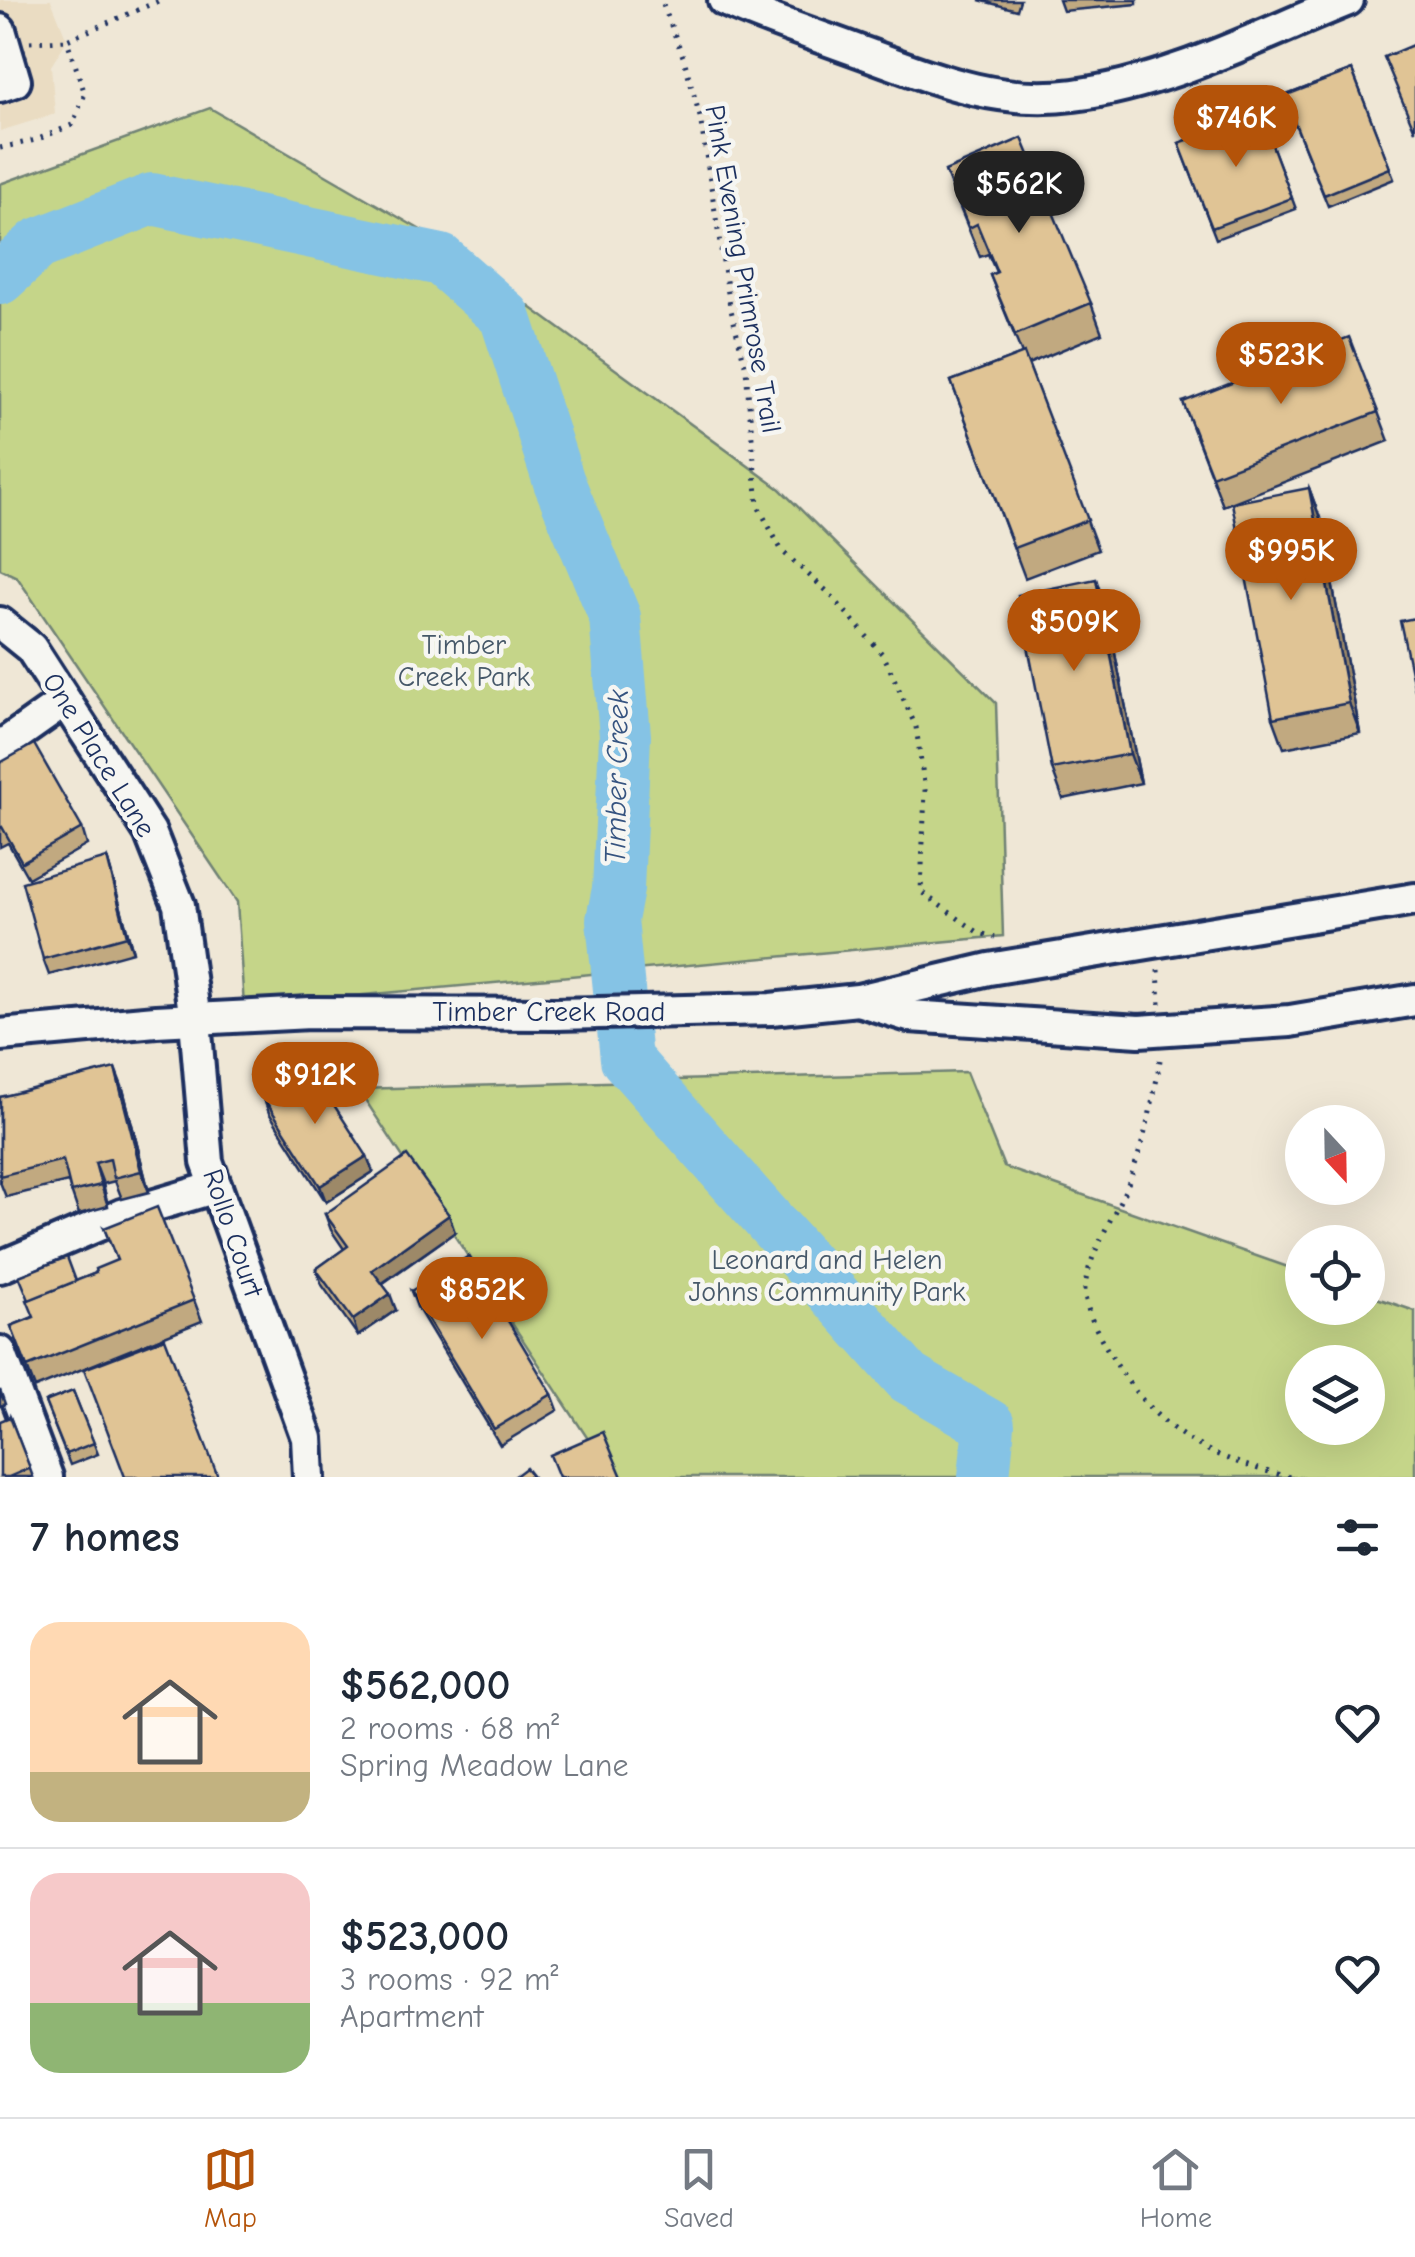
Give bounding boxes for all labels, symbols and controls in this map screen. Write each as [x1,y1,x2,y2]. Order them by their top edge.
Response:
pin: $746K [1166,85,1306,170]
text: $746K [1196,99,1276,136]
street label: Pink Evening Primrose Trail [698,102,788,436]
pin: $562K [949,151,1089,236]
text: $562K [976,165,1062,202]
pin: $523K [1211,322,1351,407]
text: $523K [1238,336,1324,373]
pin: $995K [1221,518,1361,603]
text: $995K [1247,532,1335,569]
pin: $509K [1004,589,1144,674]
text: $509K [1029,603,1119,640]
park label: Timber Creek Park [398,629,531,693]
street label: One Place Lane [36,667,162,843]
water label: Timber Creek [598,689,636,865]
street label: Timber Creek Road [433,996,665,1028]
pin: $912K [245,1042,385,1127]
text: $912K [274,1056,356,1093]
north arrow [1285,1105,1385,1205]
map controls [1285,1105,1385,1445]
street label: Rollo Court [196,1165,270,1302]
button: locate [1285,1225,1385,1325]
park label: Leonard and Helen Johns Community Park [688,1244,966,1308]
pin: $852K [412,1257,552,1342]
text: $852K [439,1271,525,1308]
button: layers [1285,1345,1385,1445]
icon: filters [1330,1510,1385,1565]
text: 7 homes [30,1513,180,1562]
text: $562,000 [340,1661,511,1710]
icon: home [110,1662,230,1782]
icon: heart [1330,1695,1385,1750]
text: 2 rooms · 68 m² [340,1710,559,1747]
text: Spring Meadow Lane [340,1747,628,1784]
text: $523,000 [340,1912,509,1961]
icon: home [110,1913,230,2033]
icon: heart [1330,1946,1385,2001]
text: 3 rooms · 92 m² [340,1961,559,1998]
text: Apartment [340,1998,483,2035]
tab: Map [203,2142,258,2234]
tab: Saved [664,2142,734,2234]
tab: Home [1140,2142,1212,2234]

